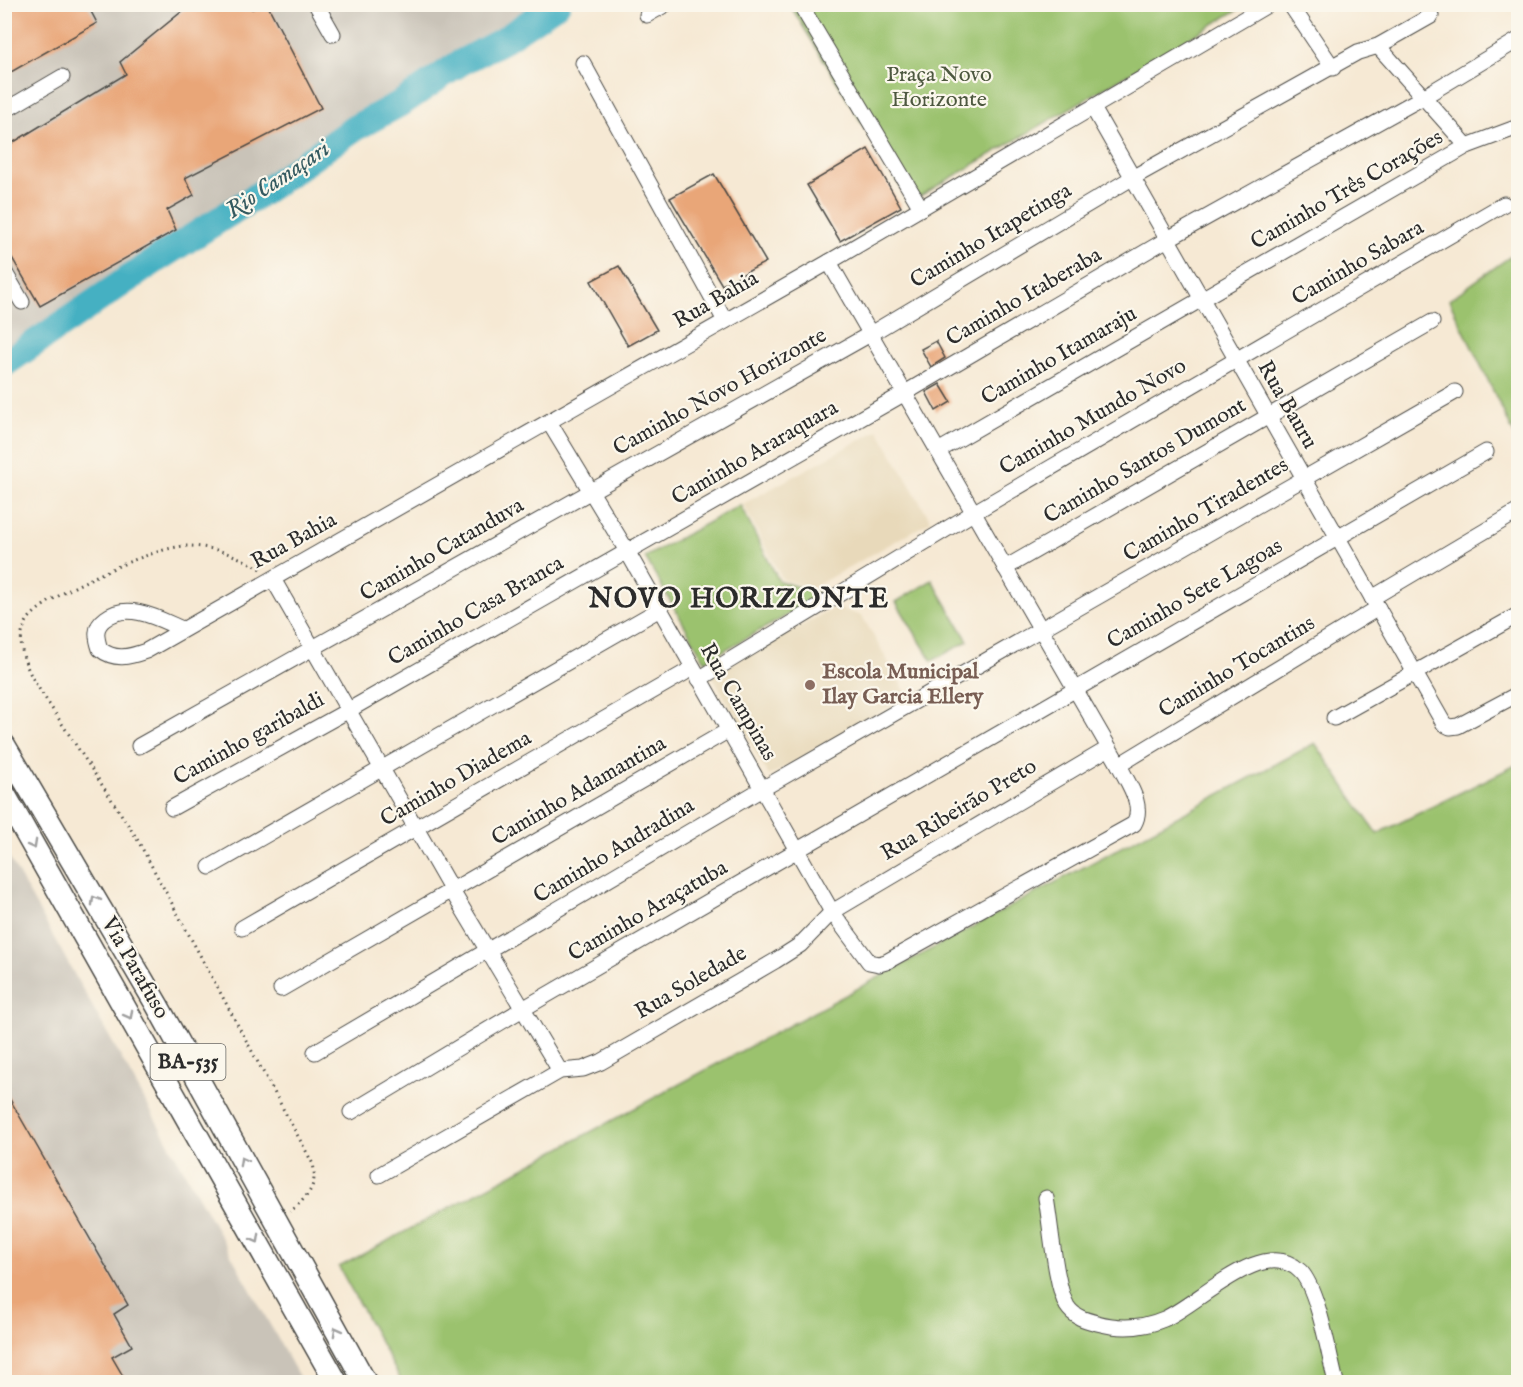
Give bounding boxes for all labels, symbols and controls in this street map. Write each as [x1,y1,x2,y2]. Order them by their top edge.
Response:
park label: Praça Novo Horizonte [886,61,992,114]
street label: Caminho Três Corações [1246,124,1448,256]
water label: Rio Camaçari [220,133,338,226]
street label: Caminho Itapetinga [905,177,1077,295]
street label: Caminho Sabara [1287,214,1429,312]
street label: Caminho Itaberaba [941,241,1107,353]
street label: Rua Bahia [669,264,764,336]
street label: Caminho Itamaraju [976,300,1142,412]
street label: Caminho Novo Horizonte [608,322,832,462]
street label: Caminho Mundo Novo [994,352,1192,482]
street label: Rua Bauru [1251,356,1323,454]
street label: Caminho Santos Dumont [1039,391,1252,530]
street label: Caminho Araraquara [667,394,844,512]
street label: Caminho Tiradentes [1118,451,1294,569]
street label: Caminho Catanduva [355,492,529,608]
street label: Rua Bahia [246,506,342,576]
street label: Caminho Sete Lagoas [1102,532,1288,656]
street label: Caminho Casa Branca [383,549,569,673]
district label: NOVO HORIZONTE [587,582,890,617]
street label: Caminho Tocantins [1154,609,1320,725]
street label: Rua Campinas [693,638,783,766]
place label: Escola Municipal Ilay Garcia Ellery [822,658,984,711]
marker: Escola Municipal Ilay Garcia Ellery [803,678,817,692]
street label: Caminho garibaldi [169,686,329,792]
street label: Caminho Diadema [376,724,537,834]
street label: Caminho Adamantina [487,729,672,852]
street label: Rua Ribeirão Preto [876,752,1042,868]
street label: Caminho Andradina [528,792,700,910]
one-way arrow [26,839,37,849]
street label: Caminho Araçatuba [563,854,733,968]
one-way arrow [91,895,102,906]
street label: Via Parafuso [94,911,176,1024]
street label: Rua Soledade [630,940,752,1026]
one-way arrow [122,1009,133,1019]
road number: BA-535 [150,1044,225,1080]
one-way arrow [239,1156,250,1167]
one-way arrow [249,1233,260,1244]
one-way arrow [333,1327,344,1337]

